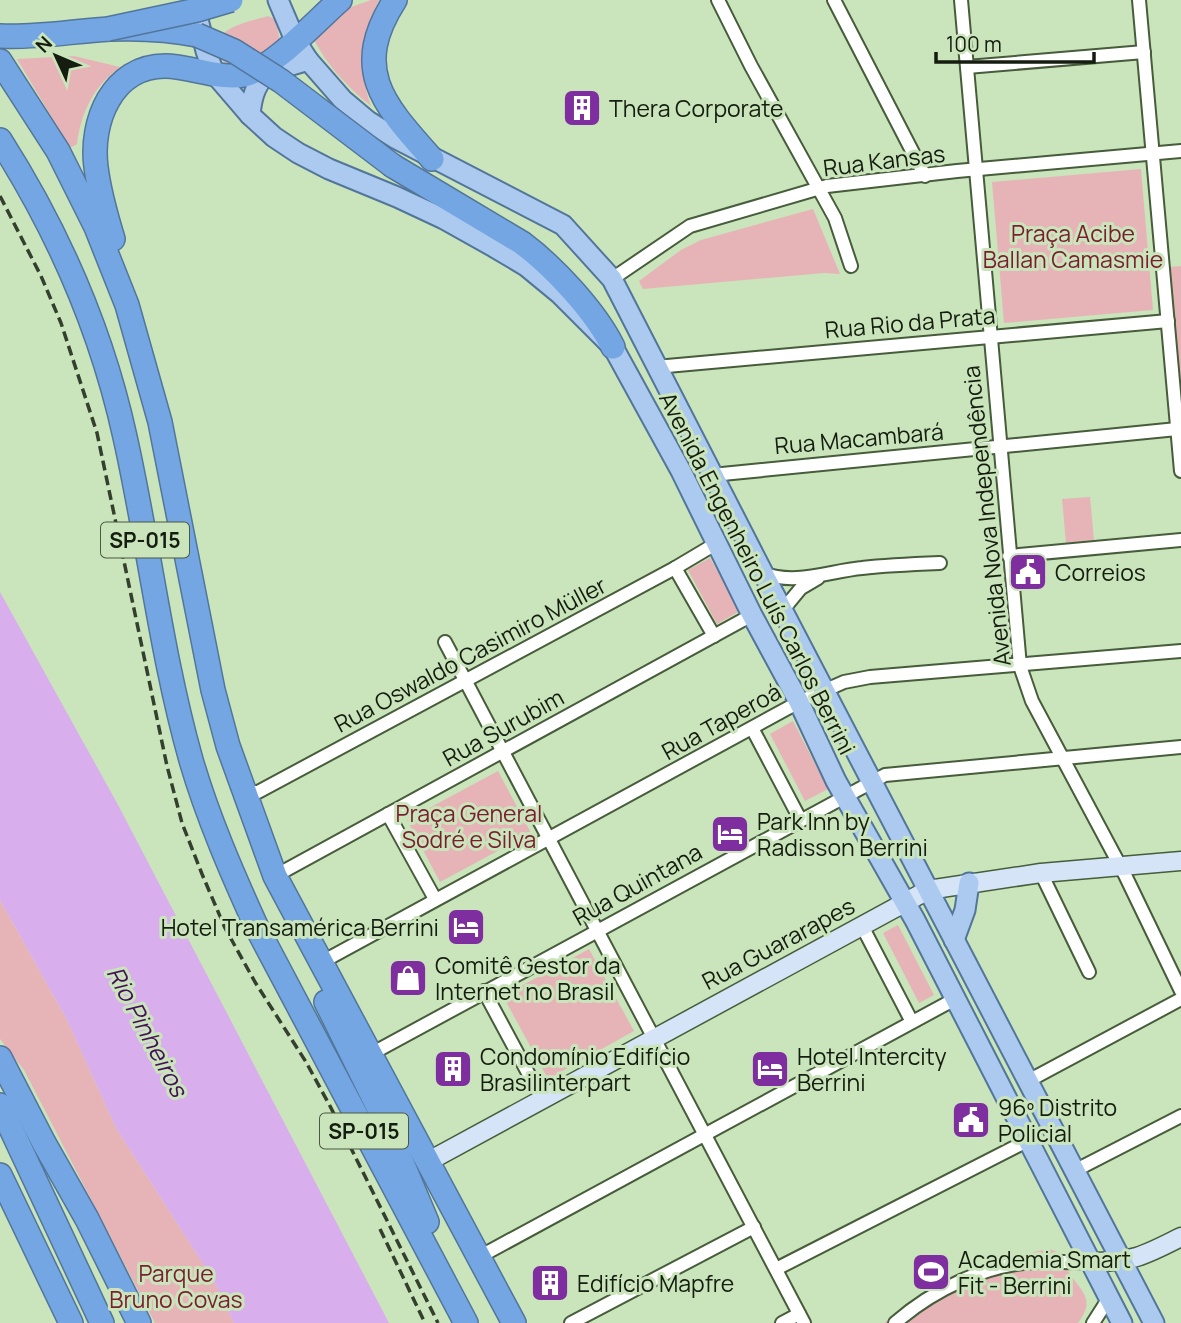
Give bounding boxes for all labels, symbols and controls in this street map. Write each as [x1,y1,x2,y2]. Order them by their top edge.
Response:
north arrow [21,21,91,91]
scale bar [936,21,1094,65]
text: N [30,30,58,58]
text: 100 m [946,30,1002,58]
building icon: Thera Corporate [561,87,603,129]
place label: Thera Corporate [609,92,783,124]
street label: Rua Kansas [821,137,947,183]
park label: Praça Acibe Ballan Camasmie [983,217,1163,275]
street label: Rua Rio da Prata [823,299,997,345]
street label: Avenida Nova Independência [954,364,1018,668]
street label: Avenida Engenheiro Luís Carlos Berrini [652,386,864,760]
street label: Rua Macambará [773,415,945,461]
road number: SP-015 [101,522,189,558]
public building icon: Correios [1007,551,1049,593]
place label: Correios [1055,556,1146,588]
street label: Rua Oswaldo Casimiro Müller [328,569,612,739]
street label: Rua Taperoá [656,675,786,767]
street label: Rua Surubim [437,681,569,773]
park label: Praça General Sodré e Silva [396,797,542,855]
place label: Park Inn by Radisson Berrini [757,805,928,863]
hotel icon: Park Inn by Radisson Berrini [709,813,751,855]
street label: Rua Quintana [567,835,707,933]
street label: Rua Guararapes [696,889,860,997]
hotel icon: Hotel Transamérica Berrini [445,906,487,948]
place label: Hotel Transamérica Berrini [161,911,439,943]
place label: Comitê Gestor da Internet no Brasil [435,949,621,1007]
shop icon: Comitê Gestor da Internet no Brasil [387,957,429,999]
water label: Rio Pinheiros [100,960,197,1104]
place label: Condomínio Edifício Brasilinterpart [480,1040,690,1098]
place label: Hotel Intercity Berrini [797,1040,947,1098]
building icon: Condomínio Edifício Brasilinterpart [432,1048,474,1090]
hotel icon: Hotel Intercity Berrini [749,1048,791,1090]
place label: 96º Distrito Policial [998,1091,1117,1149]
public building icon: 96º Distrito Policial [950,1099,992,1141]
road number: SP-015 [320,1114,408,1148]
place label: Academia Smart Fit - Berrini [958,1243,1131,1301]
sports icon: Academia Smart Fit - Berrini [910,1251,952,1293]
park label: Parque Bruno Covas [109,1257,243,1315]
building icon: Edifício Mapfre [529,1262,571,1304]
place label: Edifício Mapfre [577,1267,734,1299]

